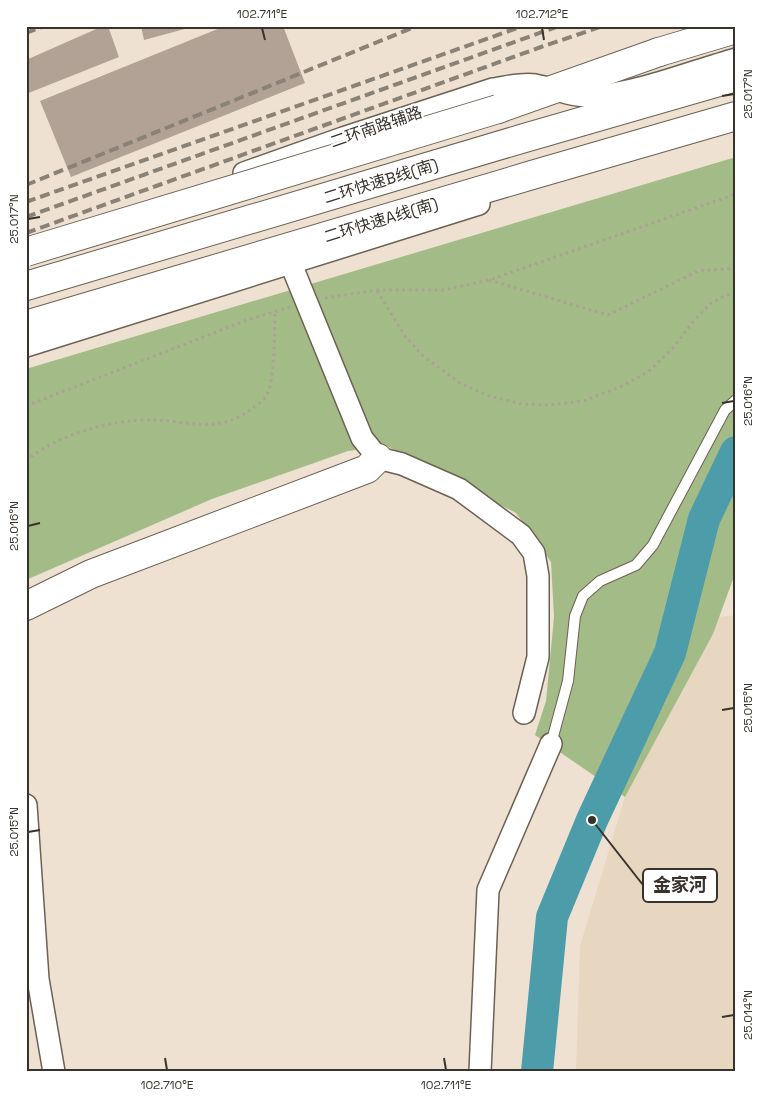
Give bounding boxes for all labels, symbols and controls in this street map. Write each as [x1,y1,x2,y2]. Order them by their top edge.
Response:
text: 102.711°E [237,6,288,22]
text: 102.712°E [516,6,569,22]
text: 25.017°N [740,69,756,119]
street label: 二环南路辅路 [327,101,425,153]
street label: 二环快速B线(南) [321,154,441,208]
street label: 二环快速A线(南) [321,193,441,247]
text: 25.017°N [6,194,22,244]
text: 25.016°N [740,376,756,426]
text: 25.016°N [6,501,22,551]
text: 25.015°N [740,683,756,733]
text: 25.015°N [6,807,22,857]
callout: 金家河 [643,869,717,902]
text: 金家河 [653,873,707,896]
text: 25.014°N [740,990,756,1040]
text: 102.710°E [140,1077,194,1093]
text: 102.711°E [421,1077,472,1093]

